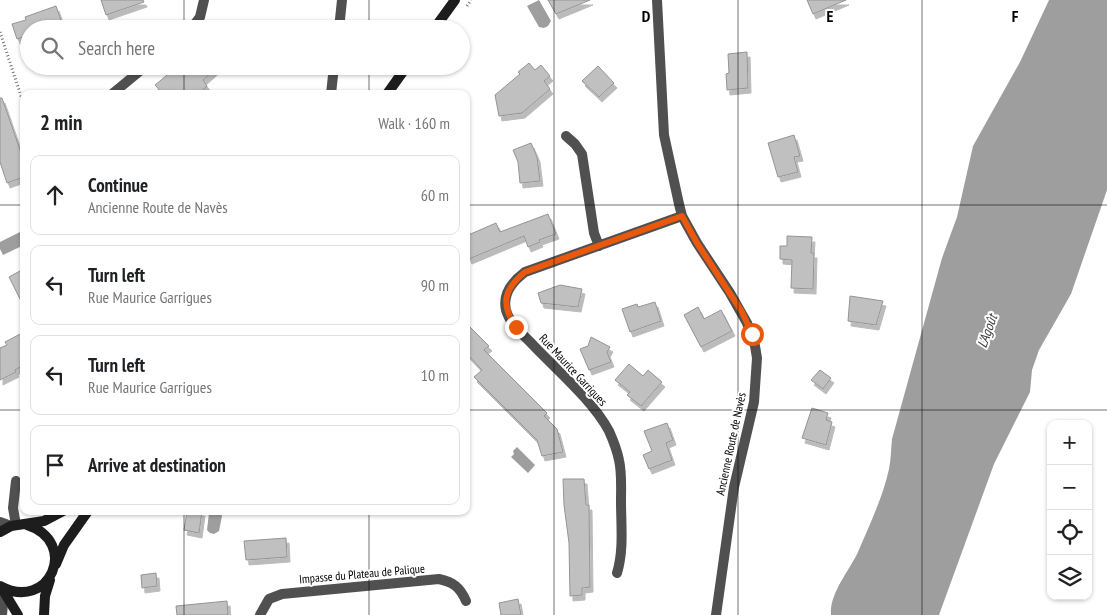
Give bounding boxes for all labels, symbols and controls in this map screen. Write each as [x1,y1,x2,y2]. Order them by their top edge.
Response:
text: D [642,6,651,26]
text: E [827,6,834,26]
text: F [1012,6,1019,26]
search box [20,20,470,75]
icon: search [38,34,66,62]
text: Search here [78,36,155,60]
text: 2 min [40,109,82,136]
text: Walk · 160 m [378,113,450,133]
text: Continue [88,173,148,197]
icon: ahead [41,181,69,209]
text: 60 m [421,185,449,205]
text: Ancienne Route de Navès [88,197,228,217]
text: Turn left [88,263,145,287]
icon: left [41,271,69,299]
text: 90 m [421,275,449,295]
text: Rue Maurice Garrigues [88,287,212,307]
water label: L'Agoût [973,310,1002,350]
route end [505,316,528,339]
route start [741,323,764,346]
street label: Rue Maurice Garrigues [536,331,611,409]
text: Turn left [88,353,145,377]
icon: left [41,361,69,389]
text: 10 m [421,365,449,385]
text: Rue Maurice Garrigues [88,377,212,397]
street label: Ancienne Route de Navès [712,391,749,497]
map controls [1047,420,1092,600]
button: + [1047,420,1092,465]
icon: arrive [41,451,69,479]
text: Arrive at destination [88,453,226,477]
button: − [1047,465,1092,510]
button: locate [1047,510,1092,555]
button: layers [1047,555,1092,600]
street label: Impasse du Plateau de Palique [298,561,426,586]

